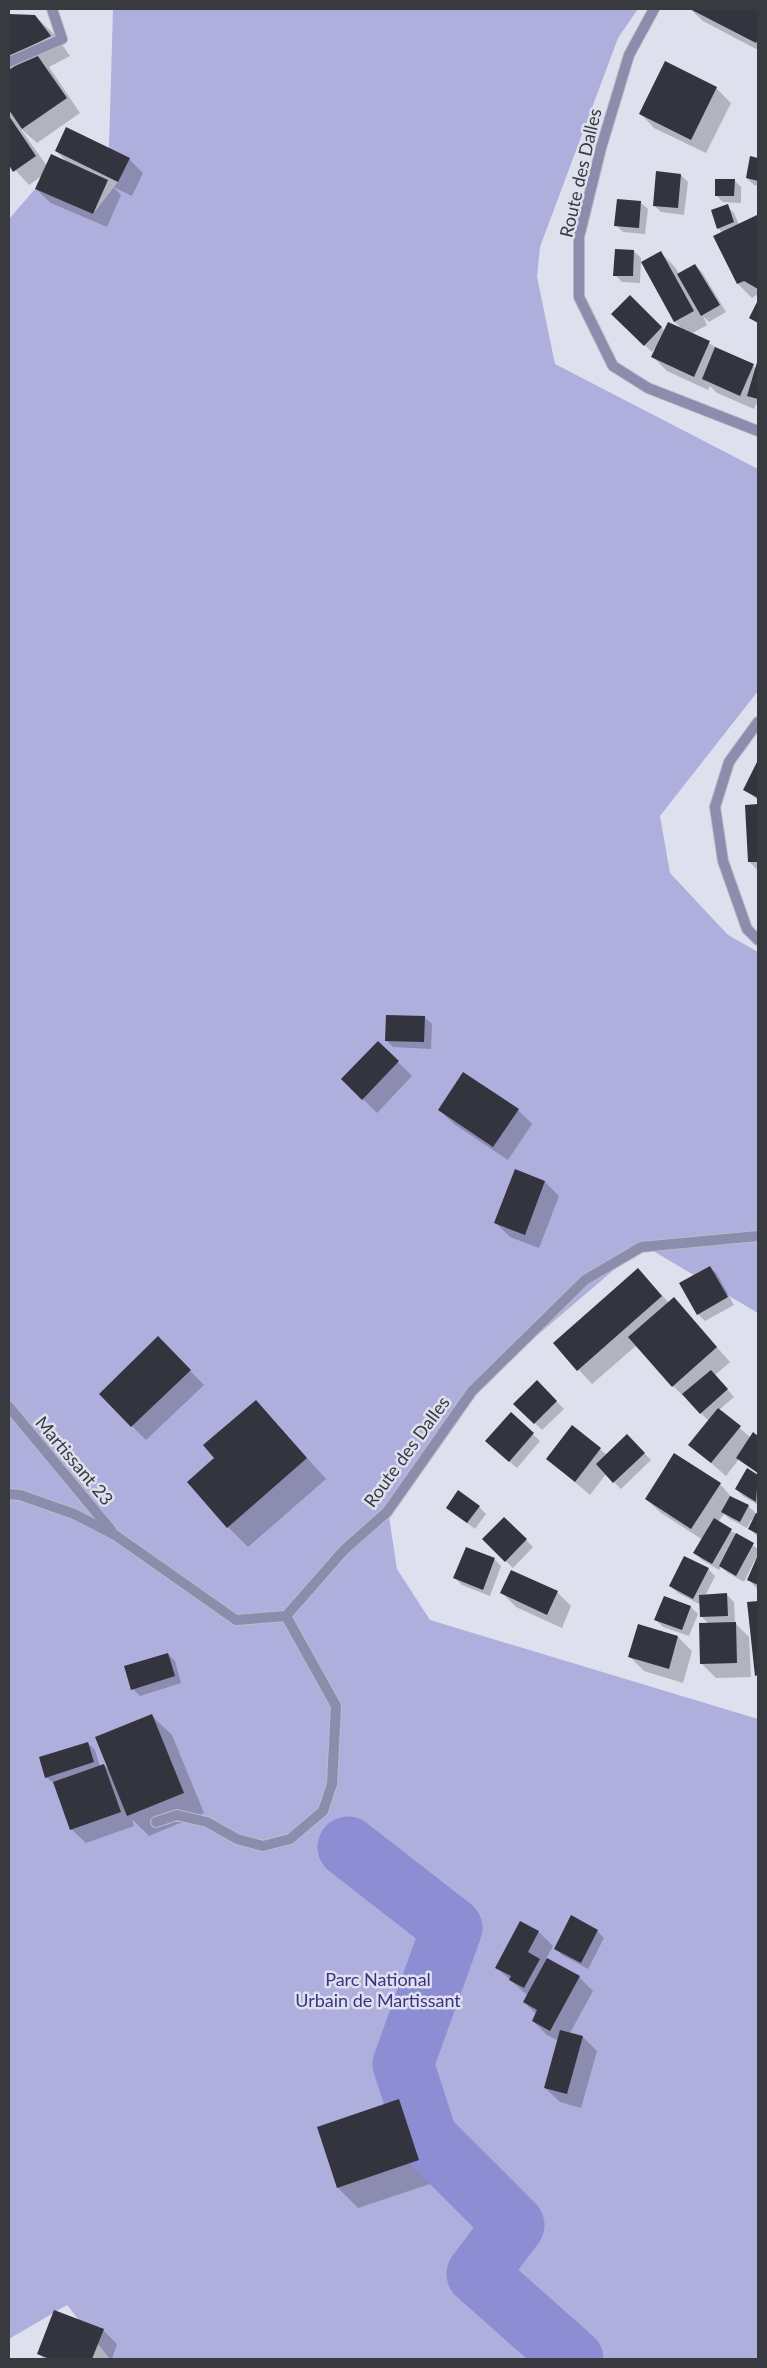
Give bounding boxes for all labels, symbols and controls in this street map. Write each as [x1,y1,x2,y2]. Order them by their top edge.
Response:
street label: Route des Dalles [555,106,606,239]
street label: Route des Dalles [359,1392,454,1511]
street label: Martissant 23 [31,1411,118,1509]
park label: Parc National Urbain de Martissant [295,1968,461,2011]

